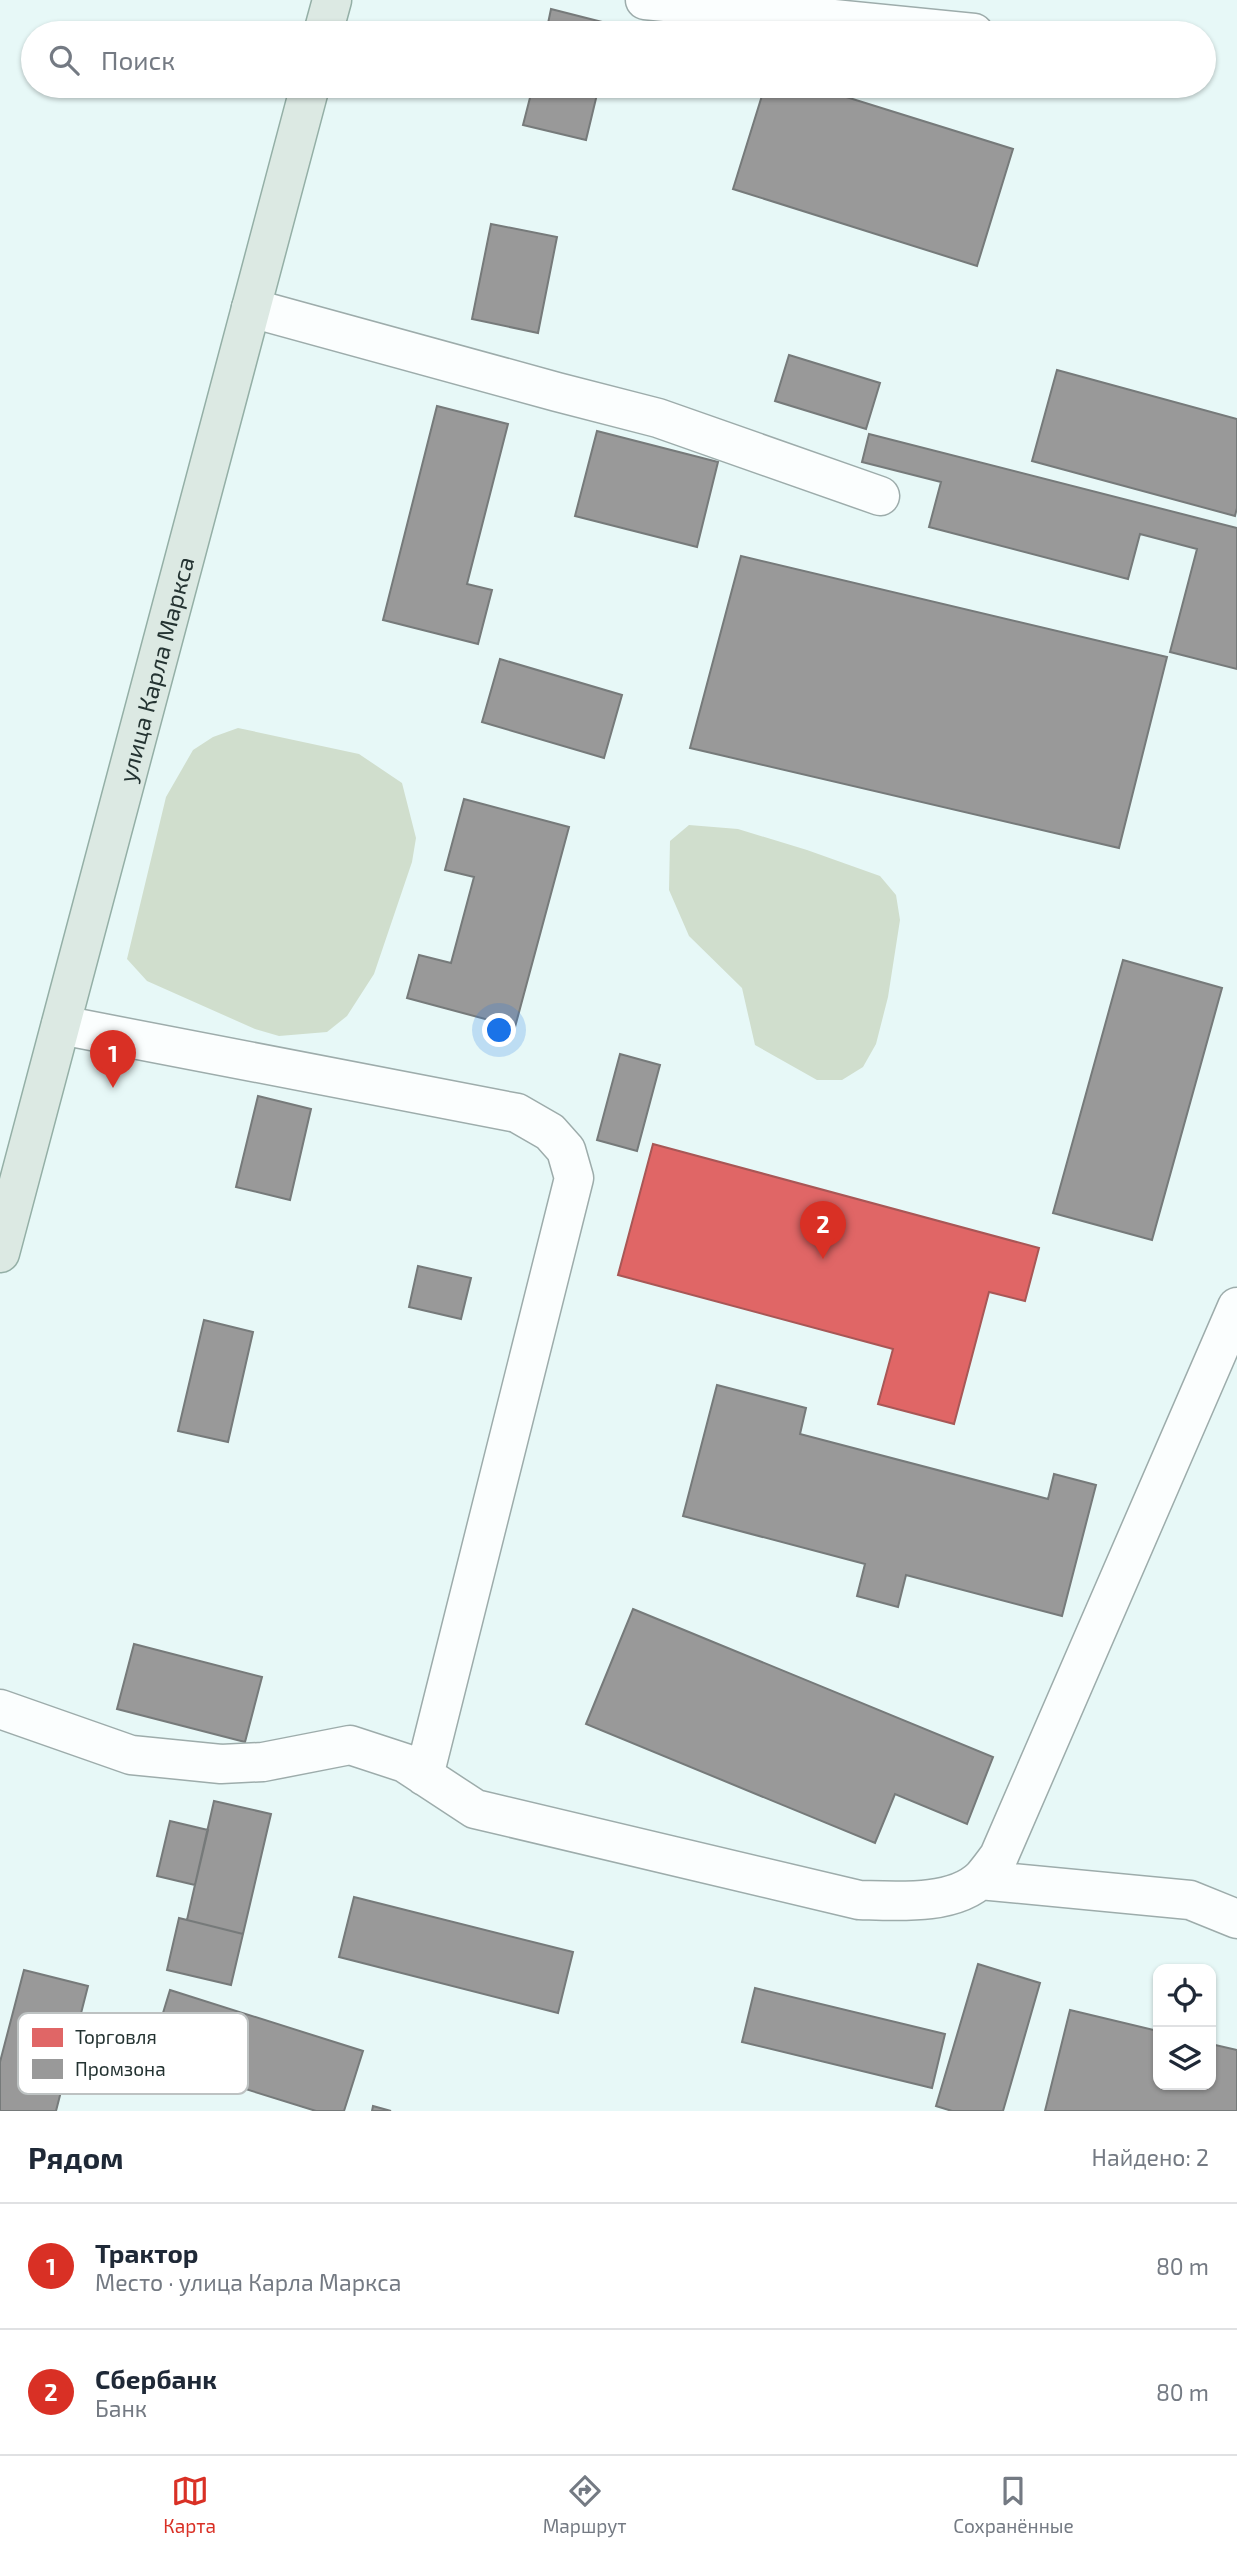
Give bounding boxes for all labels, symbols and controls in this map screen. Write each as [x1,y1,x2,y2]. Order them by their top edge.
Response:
search box [21,21,1216,98]
icon: search [45,41,83,79]
text: Поиск [101,44,175,75]
street label: улица Карла Маркса [111,553,199,786]
your location [482,1013,516,1047]
pin: 1 [90,1030,136,1088]
pin: 2 [800,1201,846,1259]
map controls [1153,1964,1216,2090]
button: locate [1153,1964,1216,2027]
legend [18,2013,248,2094]
text: Торговля [75,2025,157,2048]
button: layers [1153,2027,1216,2090]
text: Промзона [75,2057,166,2080]
text: Рядом [28,2139,124,2175]
text: Найдено: 2 [1092,2143,1209,2171]
text: Трактор [95,2237,198,2268]
text: 1 [46,2252,56,2280]
text: 80 m [1156,2252,1209,2280]
text: Место · улица Карла Маркса [95,2268,401,2296]
text: Сбербанк [95,2363,217,2394]
text: 2 [44,2378,58,2406]
text: 80 m [1156,2378,1209,2406]
text: Банк [95,2394,147,2422]
tab: Карта [163,2472,216,2537]
tab: Маршрут [543,2472,627,2537]
tab: Сохранённые [953,2472,1074,2537]

